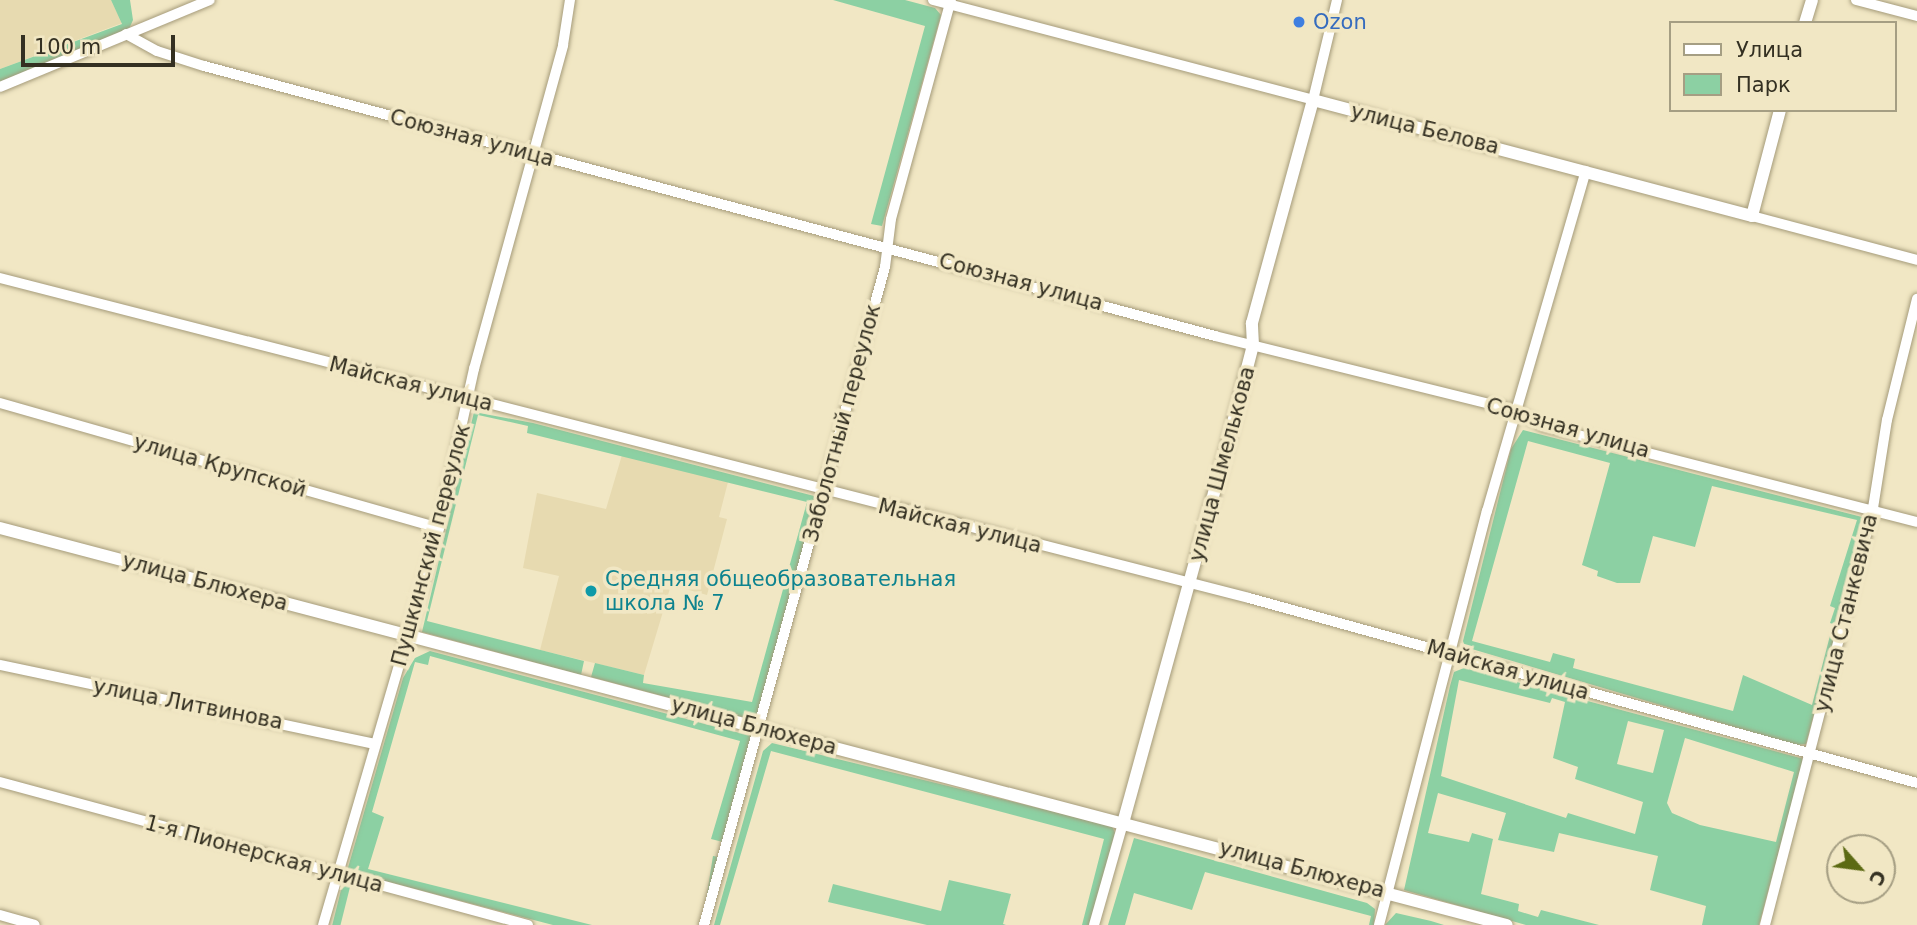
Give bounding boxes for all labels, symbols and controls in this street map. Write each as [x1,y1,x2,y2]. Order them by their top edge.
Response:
place label: Ozon [1313,9,1367,35]
marker: Ozon [1291,14,1307,30]
scale bar [24,21,178,65]
legend [1668,21,1896,112]
text: 100 m [34,35,101,59]
text: Улица [1736,38,1803,62]
text: Парк [1736,73,1791,97]
street label: улица Белова [1348,98,1502,160]
street label: Союзная улица [387,104,557,172]
street label: Союзная улица [936,248,1106,316]
street label: Заболотный переулок [798,301,886,545]
street label: Майская улица [327,351,495,417]
street label: улица Шмелькова [1184,364,1260,564]
street label: Союзная улица [1483,393,1653,463]
street label: Пушкинский переулок [386,421,476,669]
street label: улица Крупской [131,429,309,503]
street label: Майская улица [876,493,1044,559]
street label: улица Станкевича [1809,511,1883,715]
street label: улица Блюхера [119,548,291,616]
place label: Средняя общеобразовательная школа № 7 [605,566,956,616]
marker: Средняя общеобразовательная школа № 7 [583,583,599,599]
street label: Майская улица [1424,635,1592,705]
street label: улица Литвинова [91,673,285,735]
street label: улица Блюхера [668,692,840,760]
street label: 1-я Пионерская улица [142,810,386,898]
north arrow [1826,834,1896,904]
street label: улица Блюхера [1216,835,1388,903]
text: С [1865,867,1891,889]

